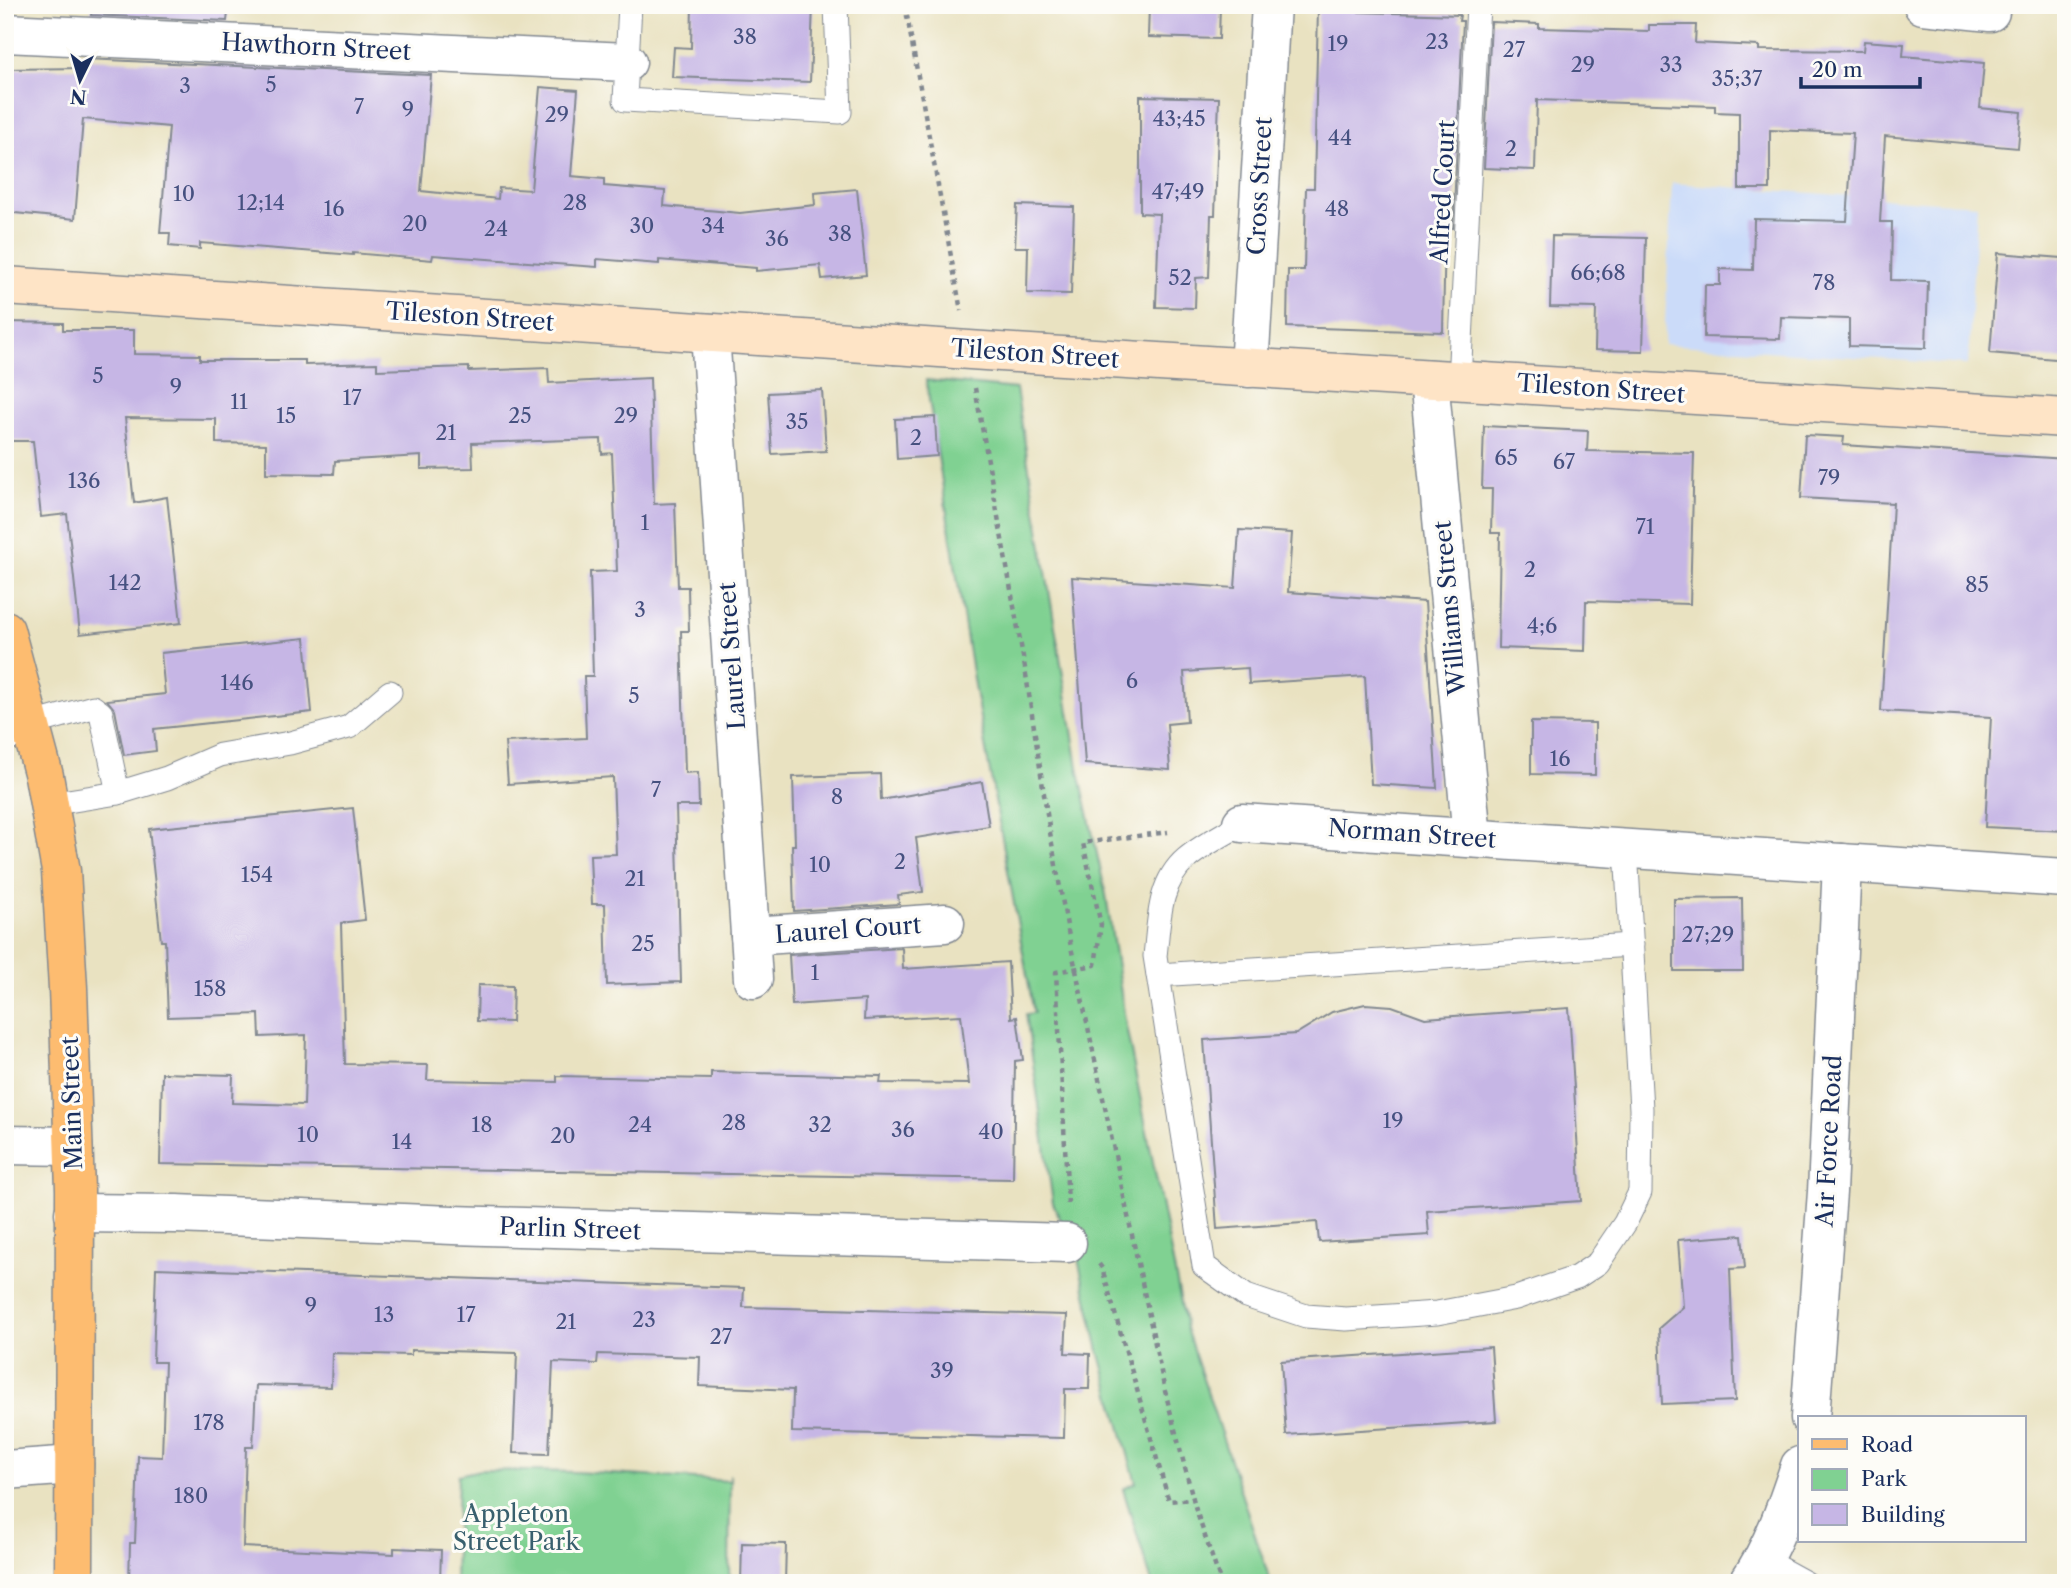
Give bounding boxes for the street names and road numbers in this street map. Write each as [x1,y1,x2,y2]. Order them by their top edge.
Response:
street label: Hawthorn Street [220,27,412,66]
street label: Cross Street [1241,116,1278,256]
street label: Alfred Court [1424,119,1461,266]
street label: Tileston Street [385,296,556,337]
street label: Tileston Street [950,333,1121,374]
street label: Tileston Street [1516,368,1687,409]
street label: Williams Street [1427,519,1472,697]
street label: Laurel Street [712,581,751,731]
street label: Norman Street [1327,813,1498,854]
street label: Laurel Court [774,910,923,949]
street label: Main Street [55,1035,88,1170]
street label: Air Force Road [1809,1054,1848,1229]
street label: Parlin Street [498,1212,642,1245]

